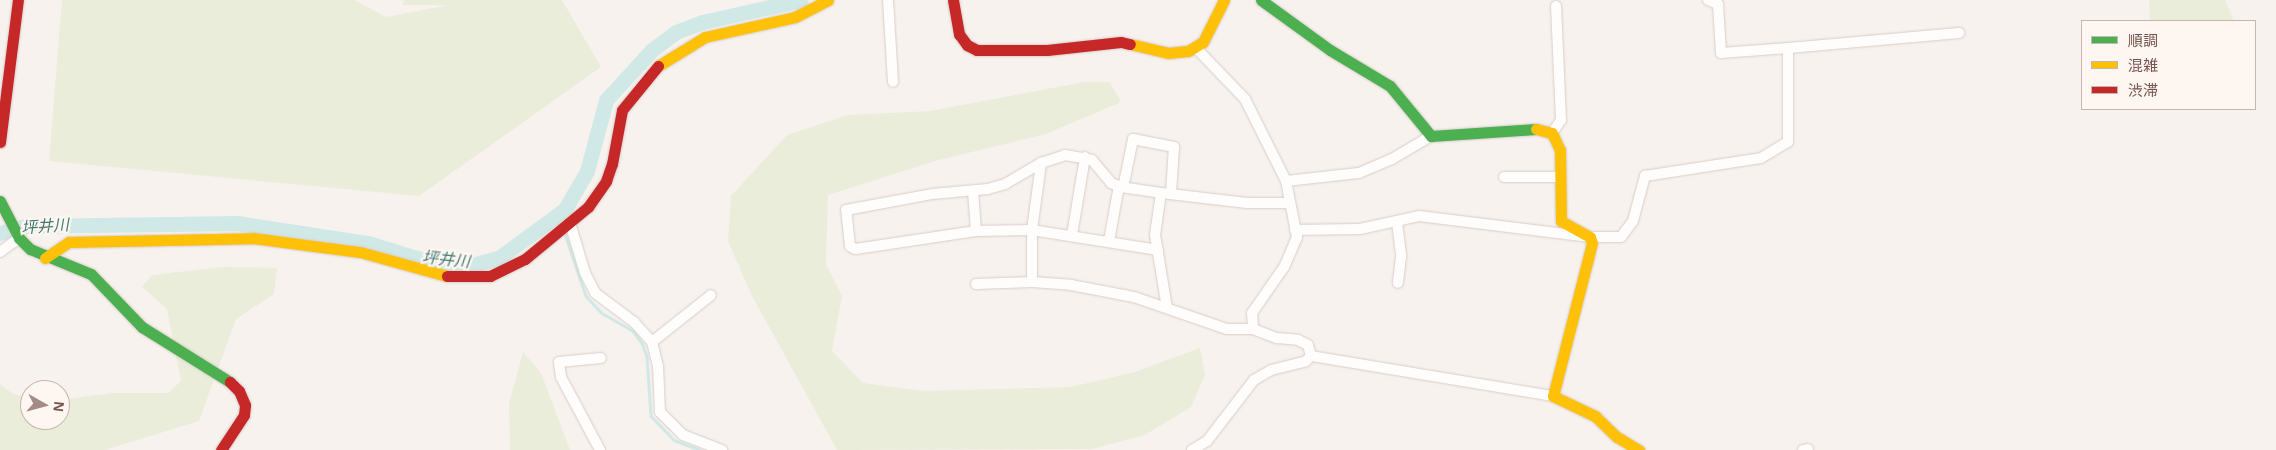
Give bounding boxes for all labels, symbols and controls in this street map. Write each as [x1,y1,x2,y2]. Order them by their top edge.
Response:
legend [2081,20,2256,110]
text: 順調 [2128,32,2158,49]
text: 混雑 [2128,57,2158,74]
text: 渋滞 [2128,82,2158,99]
water label: 坪井川 [20,216,70,238]
water label: 坪井川 [421,248,471,272]
north arrow [20,380,70,430]
text: N [50,401,67,413]

